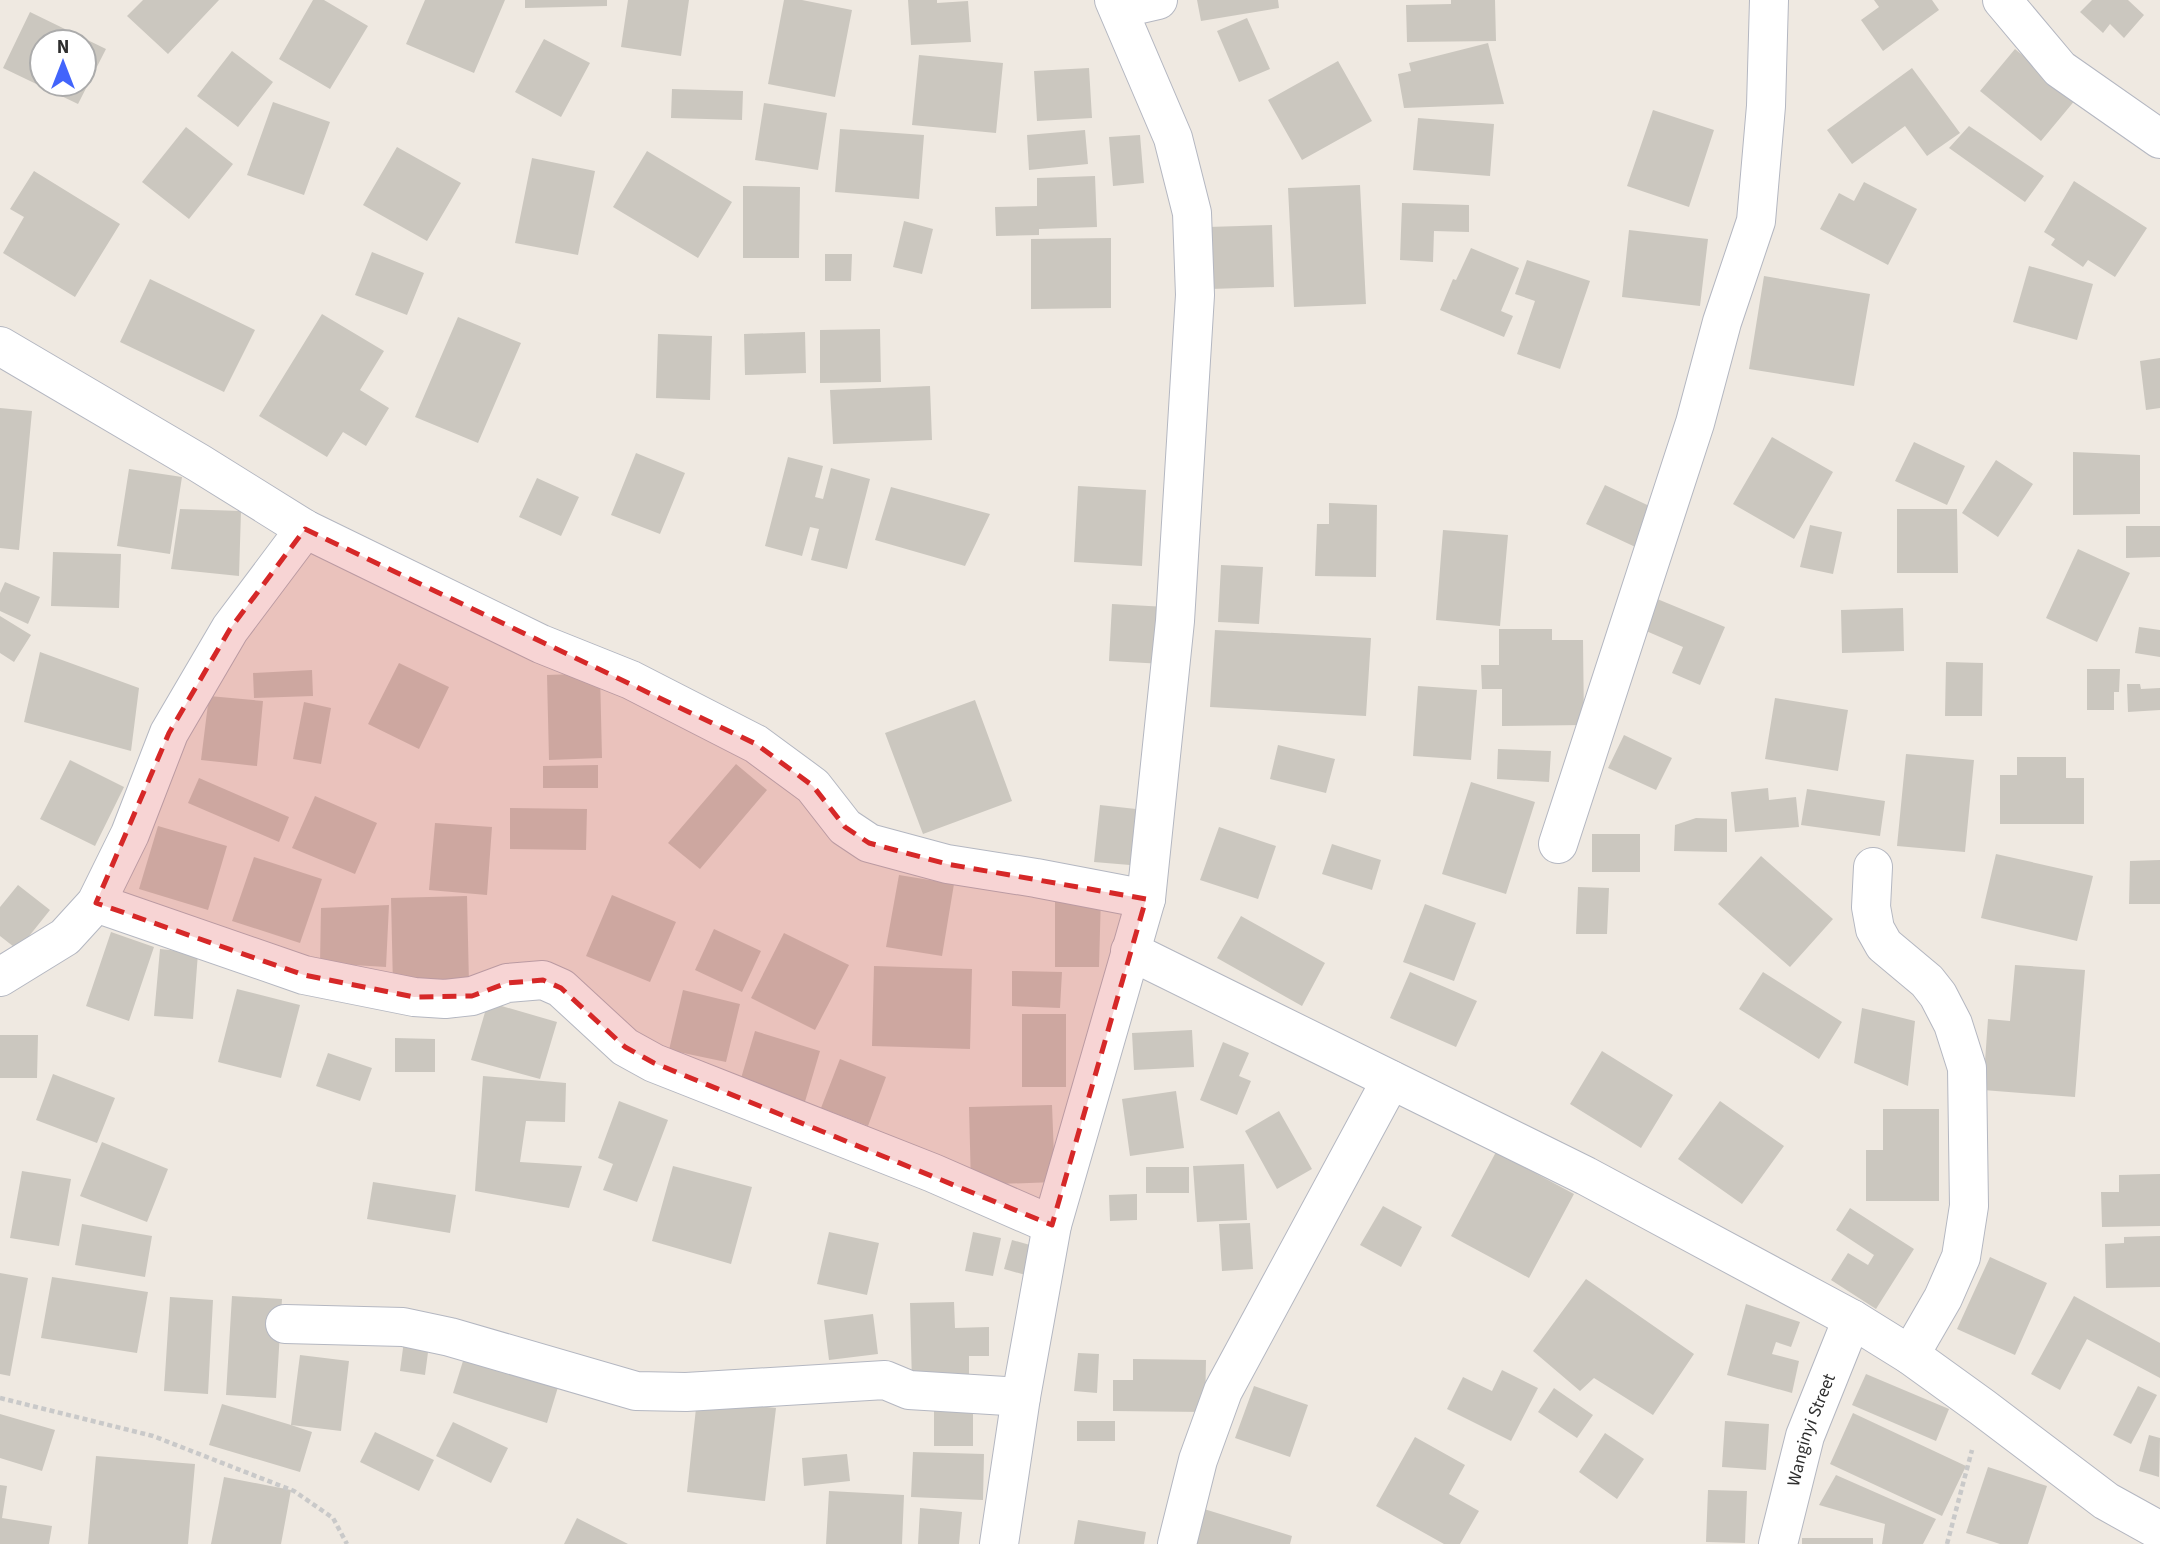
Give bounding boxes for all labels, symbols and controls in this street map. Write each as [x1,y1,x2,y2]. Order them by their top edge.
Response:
north arrow [28,28,98,98]
text: N [57,34,69,61]
street label: Wanginyi Street [1780,1370,1841,1489]

